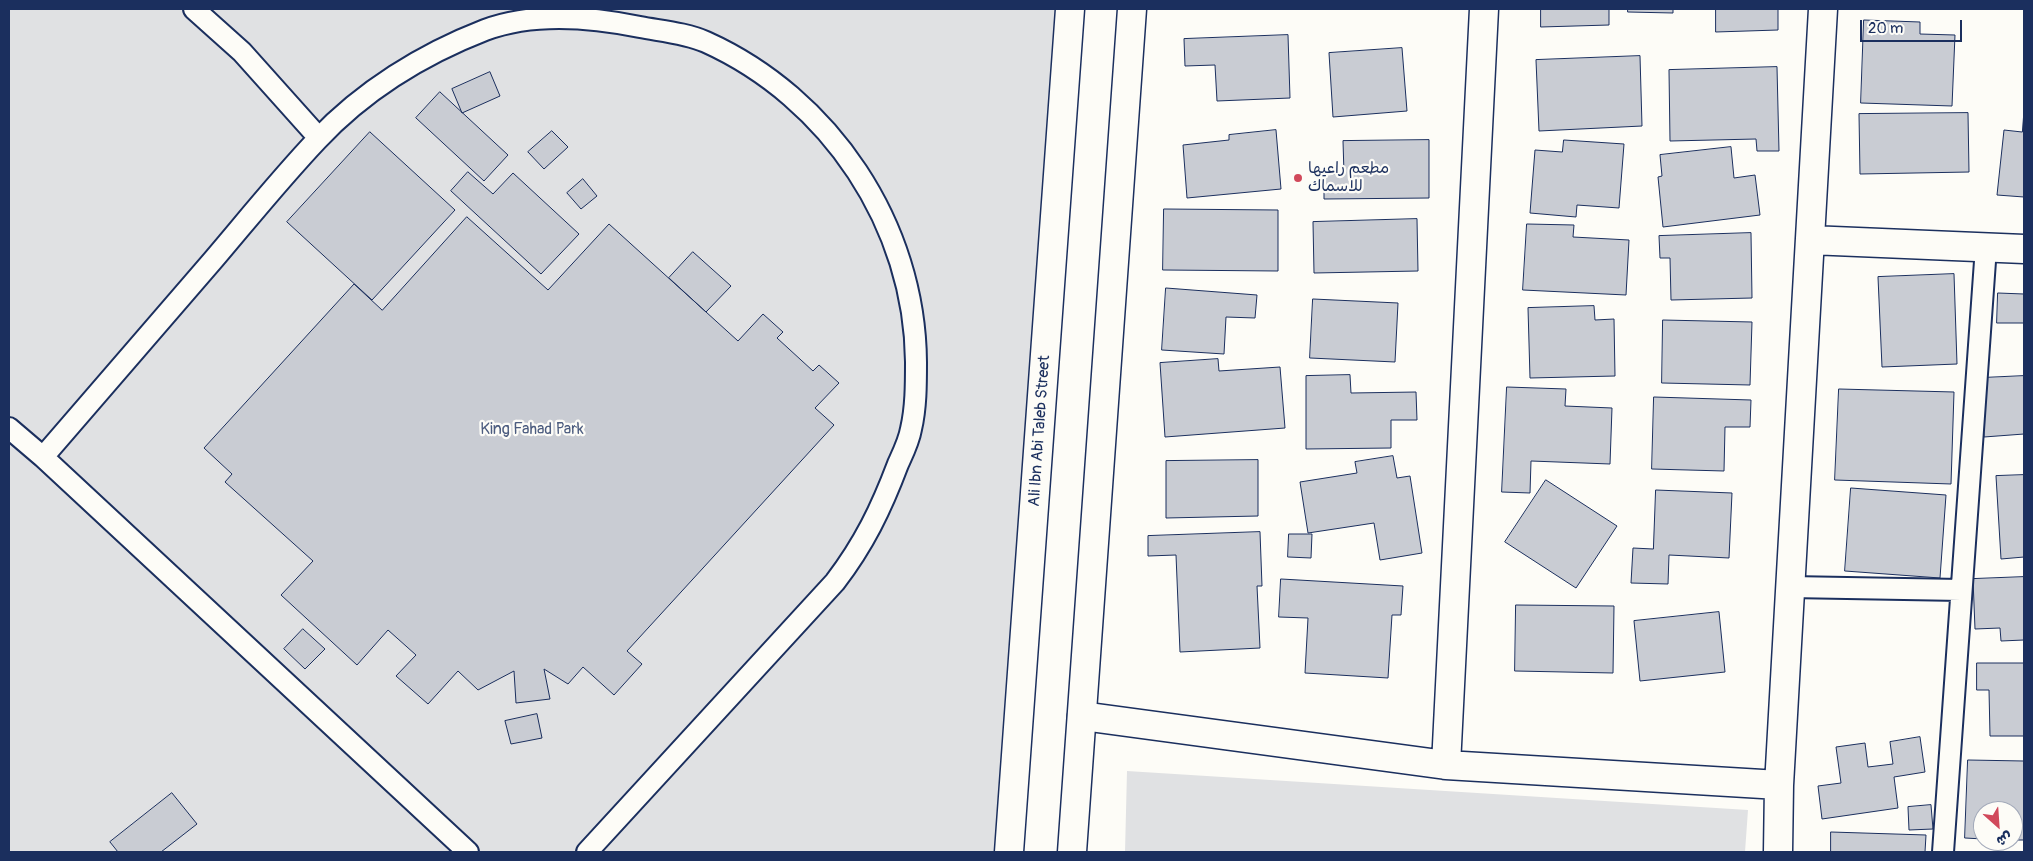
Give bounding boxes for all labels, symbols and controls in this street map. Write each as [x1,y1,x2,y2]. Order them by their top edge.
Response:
scale bar [1863,10,1966,42]
text: 20 m [1868,19,1903,38]
place label: مطعم راعيها للاسماك [1308,159,1389,197]
marker: مطعم راعيها للاسماك [1292,172,1304,184]
street label: Ali Ibn Abi Taleb Street [1025,355,1055,507]
park label: King Fahad Park [480,420,584,440]
north arrow [1973,801,2023,851]
text: ش [1994,828,2015,850]

